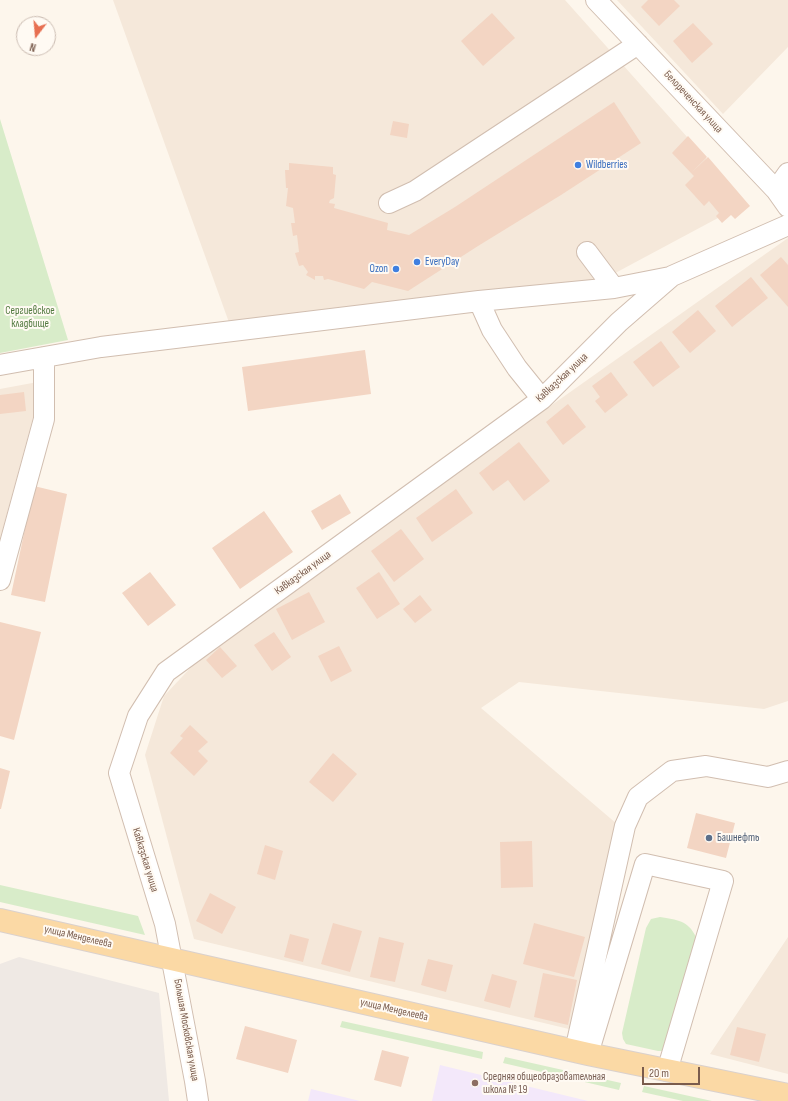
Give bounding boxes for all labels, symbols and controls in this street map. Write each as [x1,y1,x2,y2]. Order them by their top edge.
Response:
north arrow [16,16,56,56]
text: N [28,40,37,54]
street label: Белореченская улица [661,68,725,136]
place label: Wildberries [586,158,628,172]
marker: Wildberries [573,160,583,170]
place label: EveryDay [425,255,459,269]
marker: EveryDay [412,257,422,267]
place label: Ozon [370,262,388,276]
marker: Ozon [391,264,401,274]
park label: Сергиевское кладбище [5,304,55,330]
street label: Кавказская улица [533,351,591,405]
street label: Кавказская улица [272,548,334,598]
street label: Кавказская улица [129,826,161,894]
place label: Башнефть [717,831,759,845]
marker: Башнефть [704,833,714,843]
street label: улица Менделеева [43,923,113,951]
street label: Большая Московская улица [171,978,201,1082]
street label: улица Менделеева [359,996,429,1024]
scale bar [644,1059,702,1085]
text: 20 m [649,1066,669,1081]
place label: Средняя общеобразовательная школа № 19 [483,1070,605,1096]
marker: Средняя общеобразовательная школа № 19 [470,1078,480,1088]

